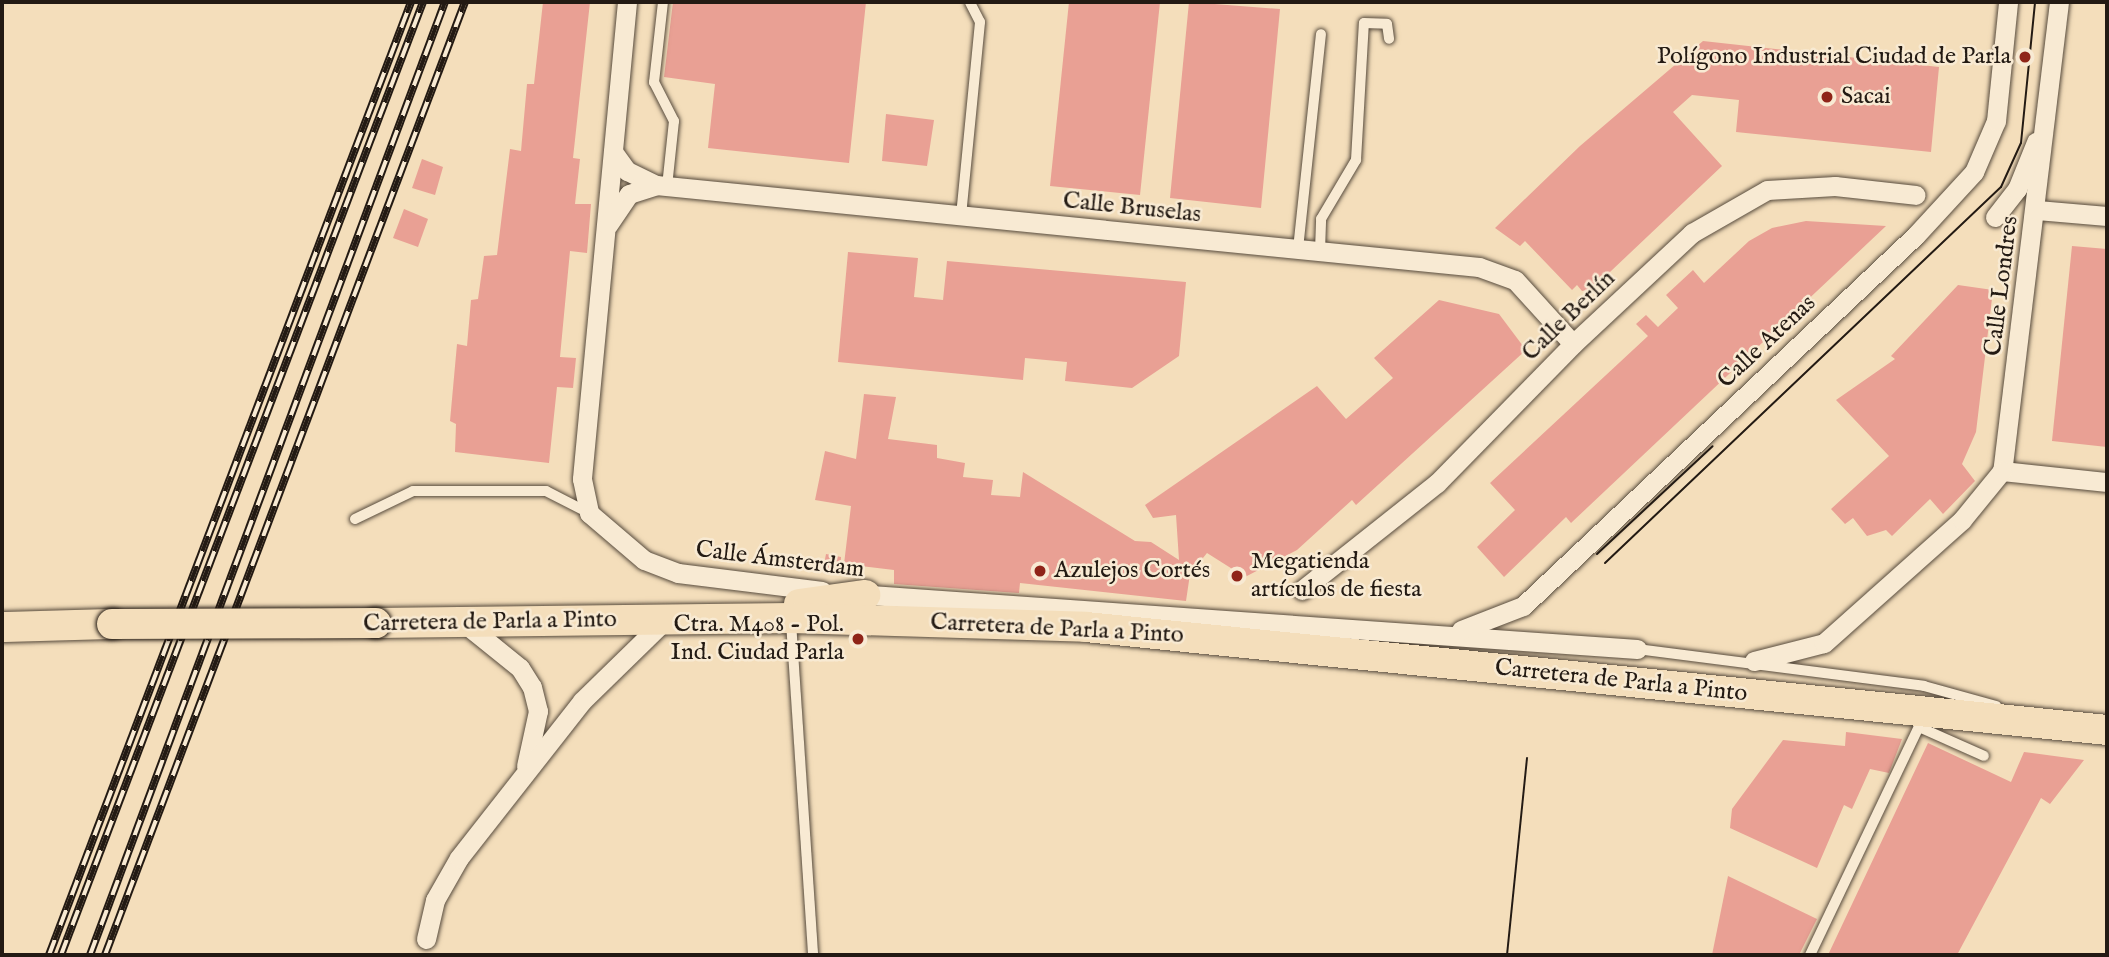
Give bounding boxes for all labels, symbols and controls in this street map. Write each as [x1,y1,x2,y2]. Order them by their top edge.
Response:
place label: Polígono Industrial Ciudad de Parla [1657,43,2011,71]
marker: Polígono Industrial Ciudad de Parla [2017,49,2033,65]
place label: Sacai [1841,83,1891,111]
marker: Sacai [1819,89,1835,105]
street label: Calle Bruselas [1061,186,1203,230]
street label: Calle Londres [1979,214,2025,358]
street label: Calle Berlín [1516,265,1622,367]
street label: Calle Atenas [1712,289,1822,395]
street label: Calle Ámsterdam [694,535,866,585]
place label: Megatienda artículos de fiesta [1251,548,1422,604]
place label: Azulejos Cortés [1054,557,1210,585]
marker: Azulejos Cortés [1032,563,1048,579]
marker: Megatienda artículos de fiesta [1229,568,1245,584]
street label: Carretera de Parla a Pinto [363,605,617,639]
street label: Carretera de Parla a Pinto [930,608,1184,650]
place label: Ctra. M408 - Pol. Ind. Ciudad Parla [671,611,844,667]
marker: Ctra. M408 - Pol. Ind. Ciudad Parla [850,631,866,647]
street label: Carretera de Parla a Pinto [1493,653,1749,709]

